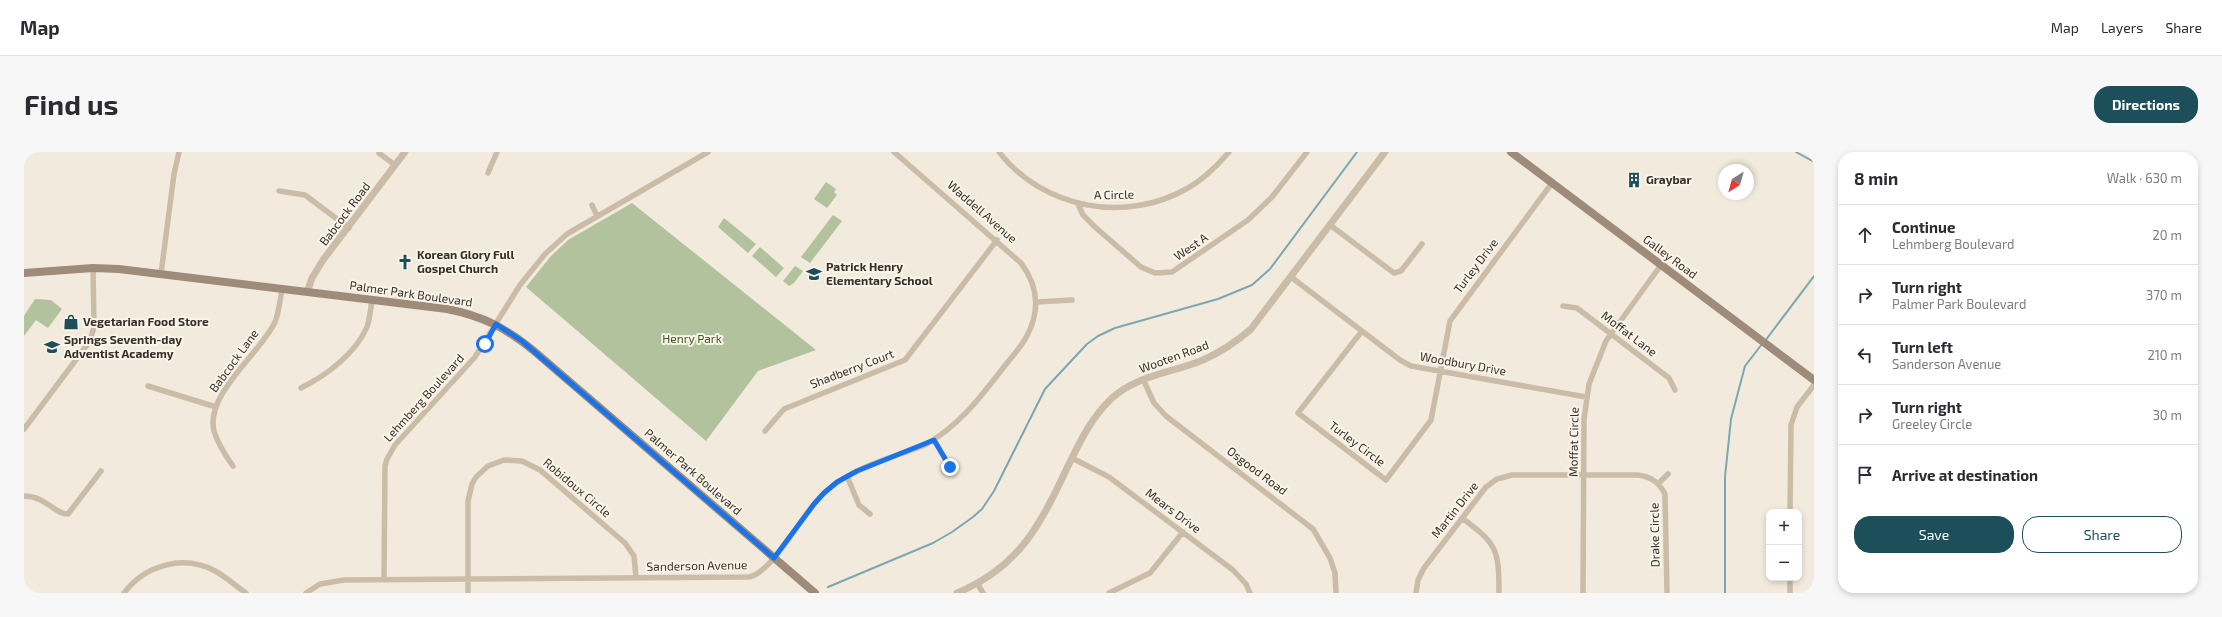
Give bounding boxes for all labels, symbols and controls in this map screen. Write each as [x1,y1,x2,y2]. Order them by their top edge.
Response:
text: Map [20,16,60,39]
text: Map [2051,19,2079,36]
text: Layers [2101,19,2143,36]
text: Share [2165,19,2202,36]
button: Directions [2094,86,2198,123]
text: Find us [24,87,118,121]
north arrow [1718,164,1754,200]
text: 8 min [1854,168,1898,188]
text: Walk · 630 m [2107,170,2182,186]
building icon: Graybar [1625,171,1643,189]
place label: Graybar [1646,172,1692,187]
street label: Waddell Avenue [945,177,1020,245]
street label: Babcock Road [316,179,373,248]
street label: A Circle [1094,187,1134,201]
text: Continue [1892,218,1955,236]
icon: ahead [1854,224,1876,246]
text: 20 m [2153,227,2182,243]
street label: West A [1171,229,1211,263]
street label: Galley Road [1641,231,1700,281]
street label: Turley Drive [1450,235,1500,295]
text: Lehmberg Boulevard [1892,236,2014,252]
place label: Korean Glory Full Gospel Church [417,247,515,275]
church icon: Korean Glory Full Gospel Church [396,253,414,271]
place label: Patrick Henry Elementary School [826,259,933,288]
school or university icon: Patrick Henry Elementary School [805,265,823,283]
street label: Palmer Park Boulevard [349,277,474,309]
text: Turn right [1892,278,1962,296]
icon: right [1854,284,1876,306]
text: 370 m [2146,287,2182,303]
text: Palmer Park Boulevard [1892,296,2026,312]
street label: Moffat Lane [1599,308,1660,359]
shop icon: Vegetarian Food Store [62,313,80,331]
place label: Vegetarian Food Store [83,314,209,328]
street label: Babcock Lane [206,326,261,395]
park label: Henry Park [662,331,722,345]
place label: Springs Seventh-day Adventist Academy [64,332,182,361]
route start [476,335,494,353]
street label: Wooten Road [1137,337,1210,375]
school or university icon: Springs Seventh-day Adventist Academy [43,338,61,356]
text: Turn left [1892,338,1953,356]
icon: left [1854,344,1876,366]
street label: Shadberry Court [808,345,896,390]
text: 210 m [2147,347,2182,363]
street label: Woodbury Drive [1419,349,1507,377]
street label: Lehmberg Boulevard [380,351,466,444]
text: Sanderson Avenue [1892,356,2001,372]
text: Turn right [1892,398,1962,416]
icon: right [1854,404,1876,426]
street label: Moffat Circle [1565,407,1581,477]
text: 30 m [2153,407,2182,423]
text: Greeley Circle [1892,416,1972,432]
street label: Turley Circle [1327,418,1388,469]
street label: Palmer Park Boulevard [642,425,745,517]
street label: Osgood Road [1225,443,1290,497]
street label: Robidoux Circle [541,455,614,520]
route end [941,458,959,476]
icon: arrive [1854,464,1876,486]
text: Arrive at destination [1892,466,2038,484]
street label: Martin Drive [1428,478,1481,540]
street label: Mears Drive [1143,485,1204,536]
street label: Drake Circle [1646,503,1662,568]
map controls [1766,509,1802,581]
button: + [1766,509,1802,545]
button: Save [1854,516,2014,553]
button: Share [2022,516,2182,553]
button: − [1766,545,1802,581]
street label: Sanderson Avenue [646,557,748,573]

